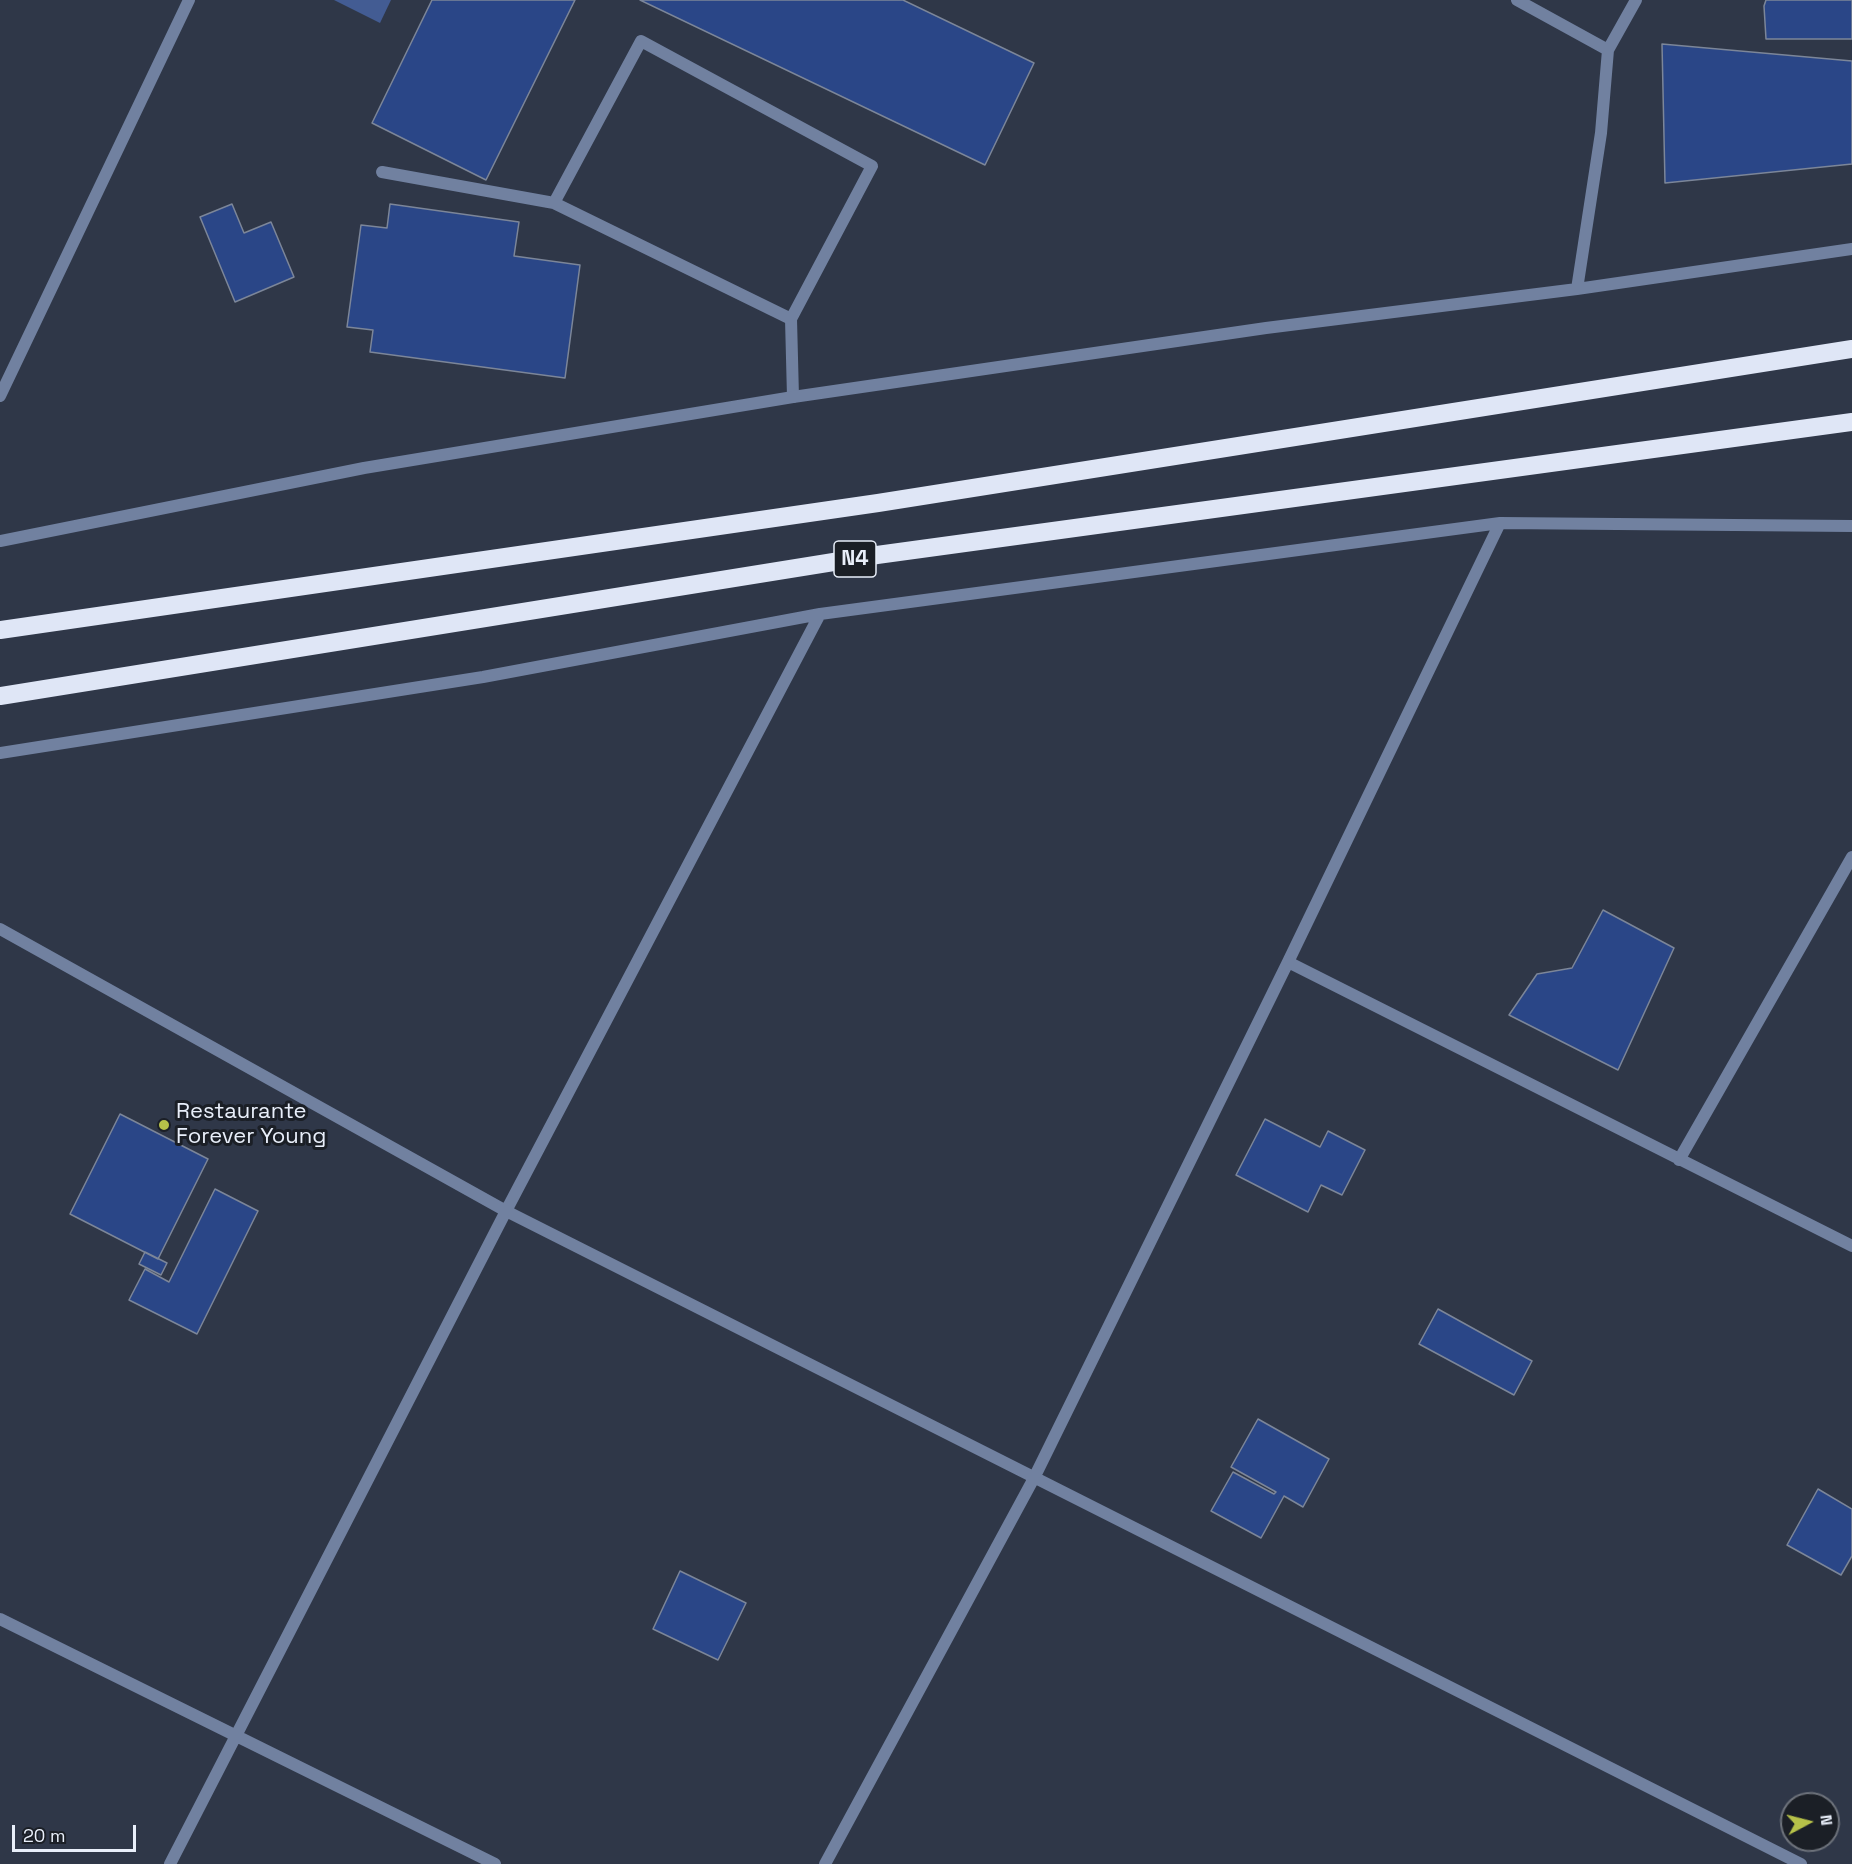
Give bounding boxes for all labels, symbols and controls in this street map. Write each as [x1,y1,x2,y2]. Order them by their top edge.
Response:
road number: N4 [834,541,876,577]
place label: Restaurante Forever Young [176,1099,326,1150]
marker: Restaurante Forever Young [157,1118,171,1132]
north arrow [1780,1792,1840,1852]
scale bar [15,1813,140,1851]
text: N [1815,1813,1837,1827]
text: 20 m [23,1824,66,1847]

